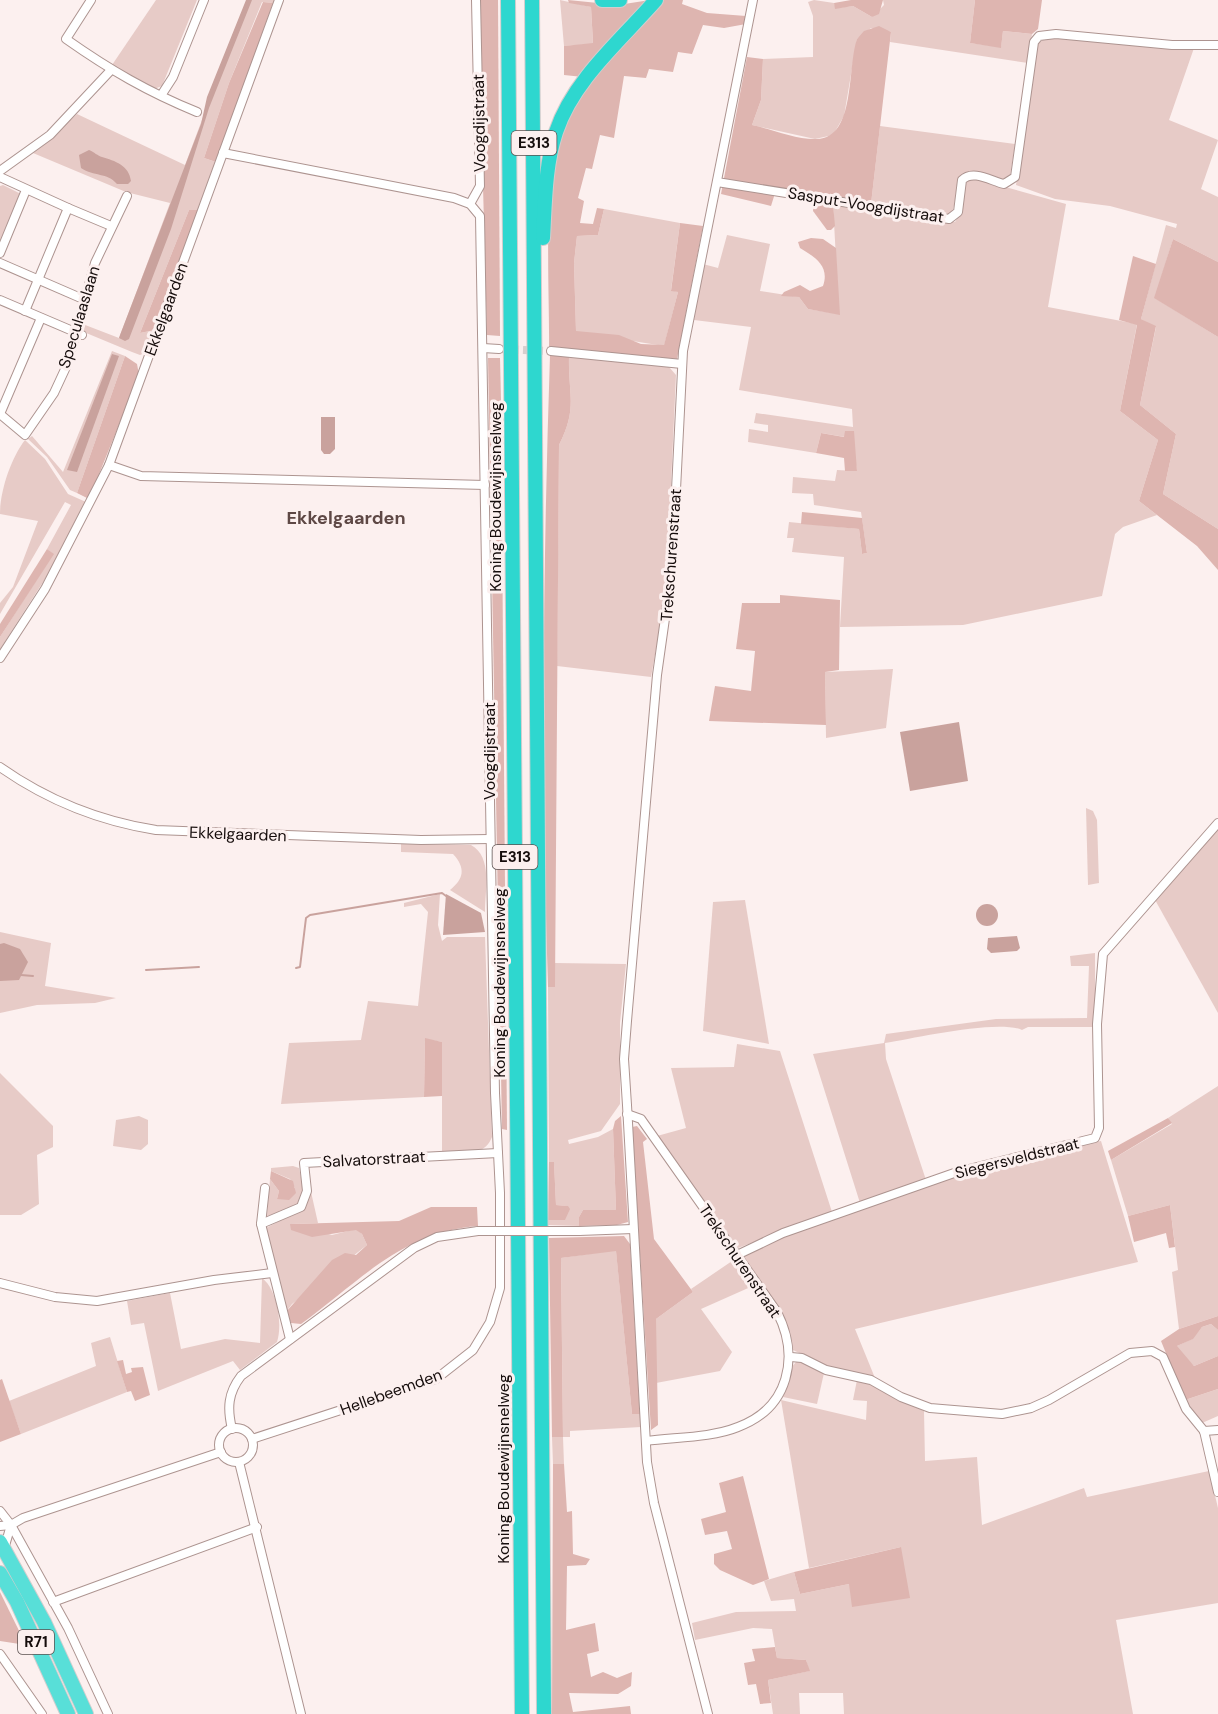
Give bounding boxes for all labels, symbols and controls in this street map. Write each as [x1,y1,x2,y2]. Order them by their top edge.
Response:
street label: Voogdijstraat [468,74,490,172]
road number: E313 [512,131,556,155]
street label: Sasput-Voogdijstraat [787,182,945,228]
street label: Ekkelgaarden [139,260,193,358]
street label: Speculaaslaan [53,263,105,371]
street label: Koning Boudewijnsnelweg [485,402,506,592]
street label: Trekschurenstraat [656,488,686,622]
district label: Ekkelgaarden [287,506,405,530]
street label: Voogdijstraat [479,702,500,800]
street label: Ekkelgaarden [189,822,287,846]
road number: E313 [492,845,538,869]
street label: Koning Boudewijnsnelweg [489,888,510,1078]
street label: Siegersveldstraat [953,1132,1081,1184]
street label: Salvatorstraat [322,1146,426,1172]
street label: Trekschurenstraat [694,1200,786,1322]
street label: Hellebeemden [337,1364,445,1420]
street label: Koning Boudewijnsnelweg [493,1374,514,1564]
road number: R71 [18,1630,54,1654]

